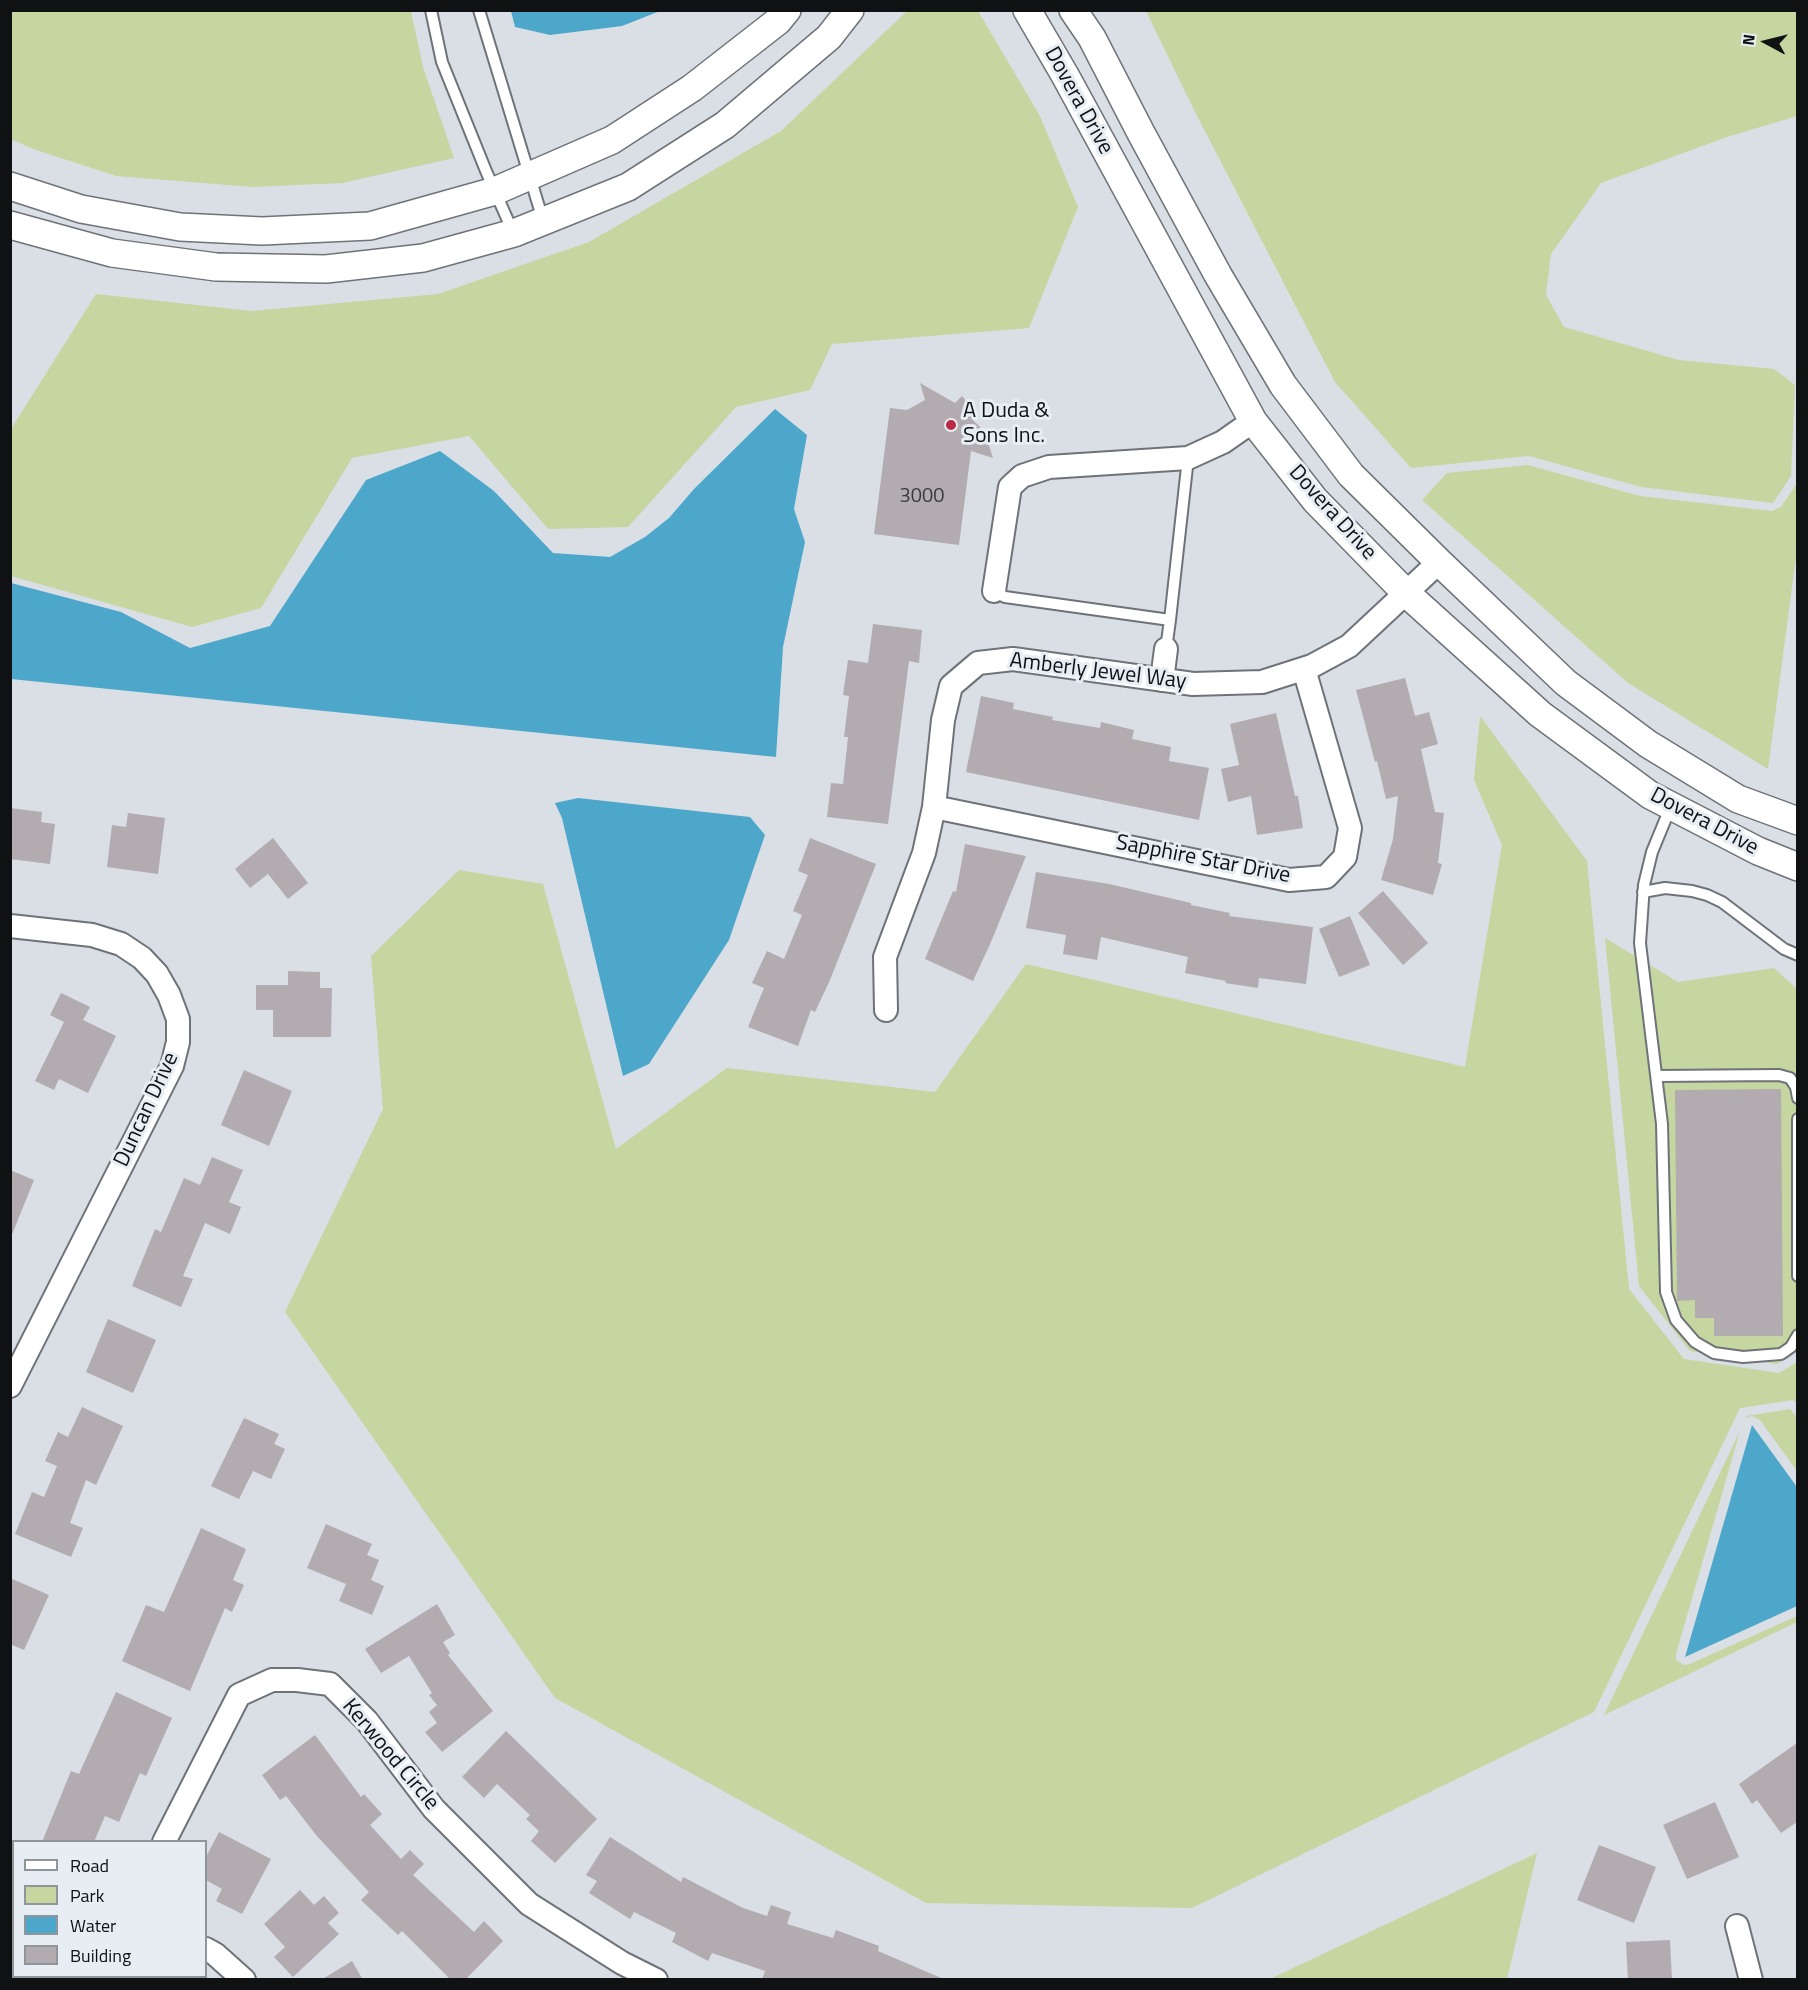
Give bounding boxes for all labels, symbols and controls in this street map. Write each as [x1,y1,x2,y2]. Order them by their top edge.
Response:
north arrow [1736,12,1796,72]
text: N [1736,33,1761,47]
street label: Dovera Drive [1038,43,1118,159]
place label: A Duda & Sons Inc. [963,399,1049,451]
marker: A Duda & Sons Inc. [944,418,958,432]
street label: Dovera Drive [1282,460,1382,566]
house number: 3000 [900,485,944,509]
street label: Amberly Jewel Way [1008,648,1188,696]
street label: Dovera Drive [1645,782,1763,862]
street label: Sapphire Star Drive [1114,830,1292,890]
street label: Duncan Drive [109,1049,185,1171]
street label: Kerwood Circle [336,1694,444,1816]
legend [12,1840,207,1978]
text: Road [70,1852,109,1879]
text: Park [70,1882,104,1909]
text: Water [70,1912,116,1939]
text: Building [70,1942,131,1969]

